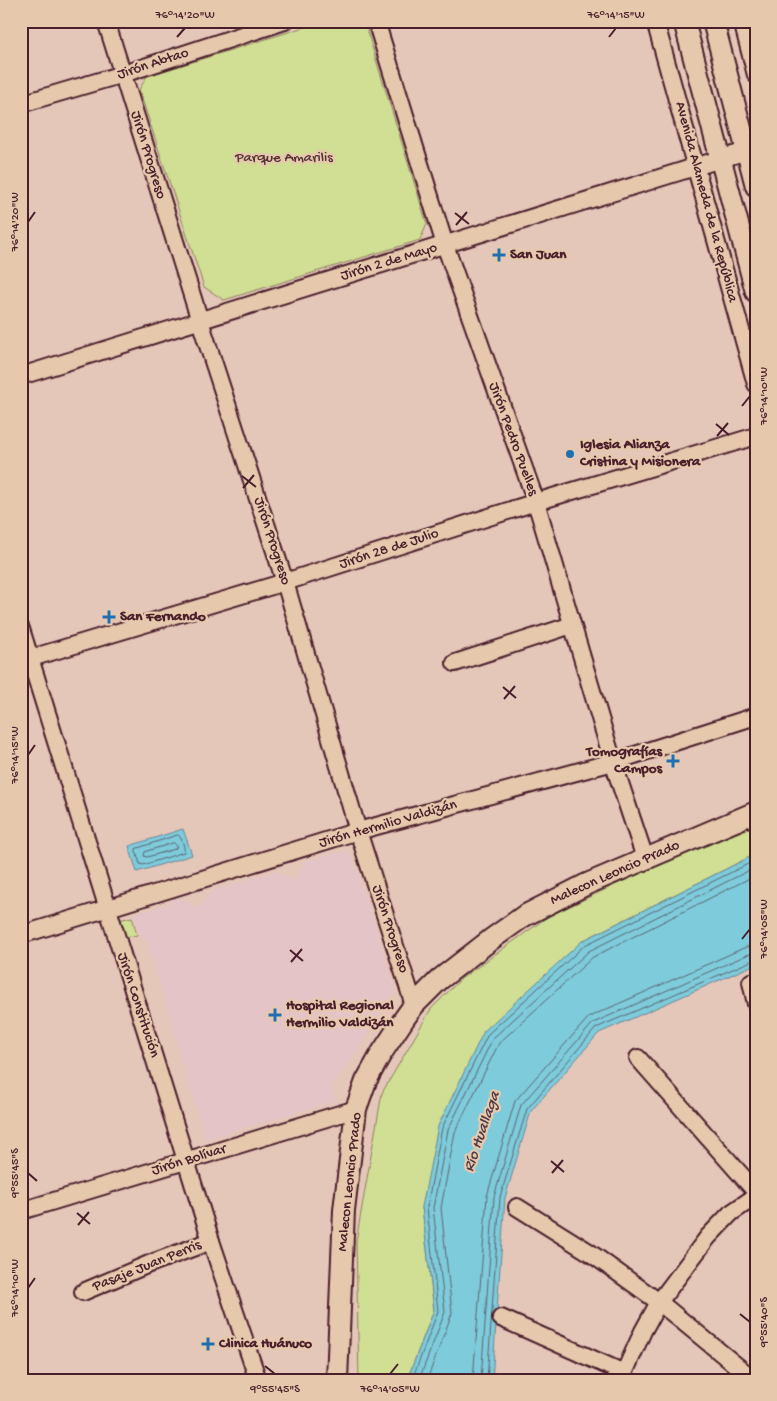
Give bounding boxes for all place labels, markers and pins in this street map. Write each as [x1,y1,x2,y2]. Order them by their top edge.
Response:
place label: San Juan [510,246,567,264]
marker: San Juan [492,248,506,262]
place label: Iglesia Alianza Cristina y Misionera [579,436,701,471]
marker: Iglesia Alianza Cristina y Misionera [564,448,576,460]
place label: San Fernando [120,608,206,626]
marker: San Fernando [102,610,116,624]
place label: Tomografías Campos [585,743,663,778]
marker: Tomografías Campos [666,754,680,768]
place label: Hospital Regional Hermilio Valdizán [286,997,394,1032]
marker: Hospital Regional Hermilio Valdizán [268,1008,282,1022]
place label: Clinica Huánuco [218,1335,312,1353]
marker: Clinica Huánuco [201,1337,215,1351]

